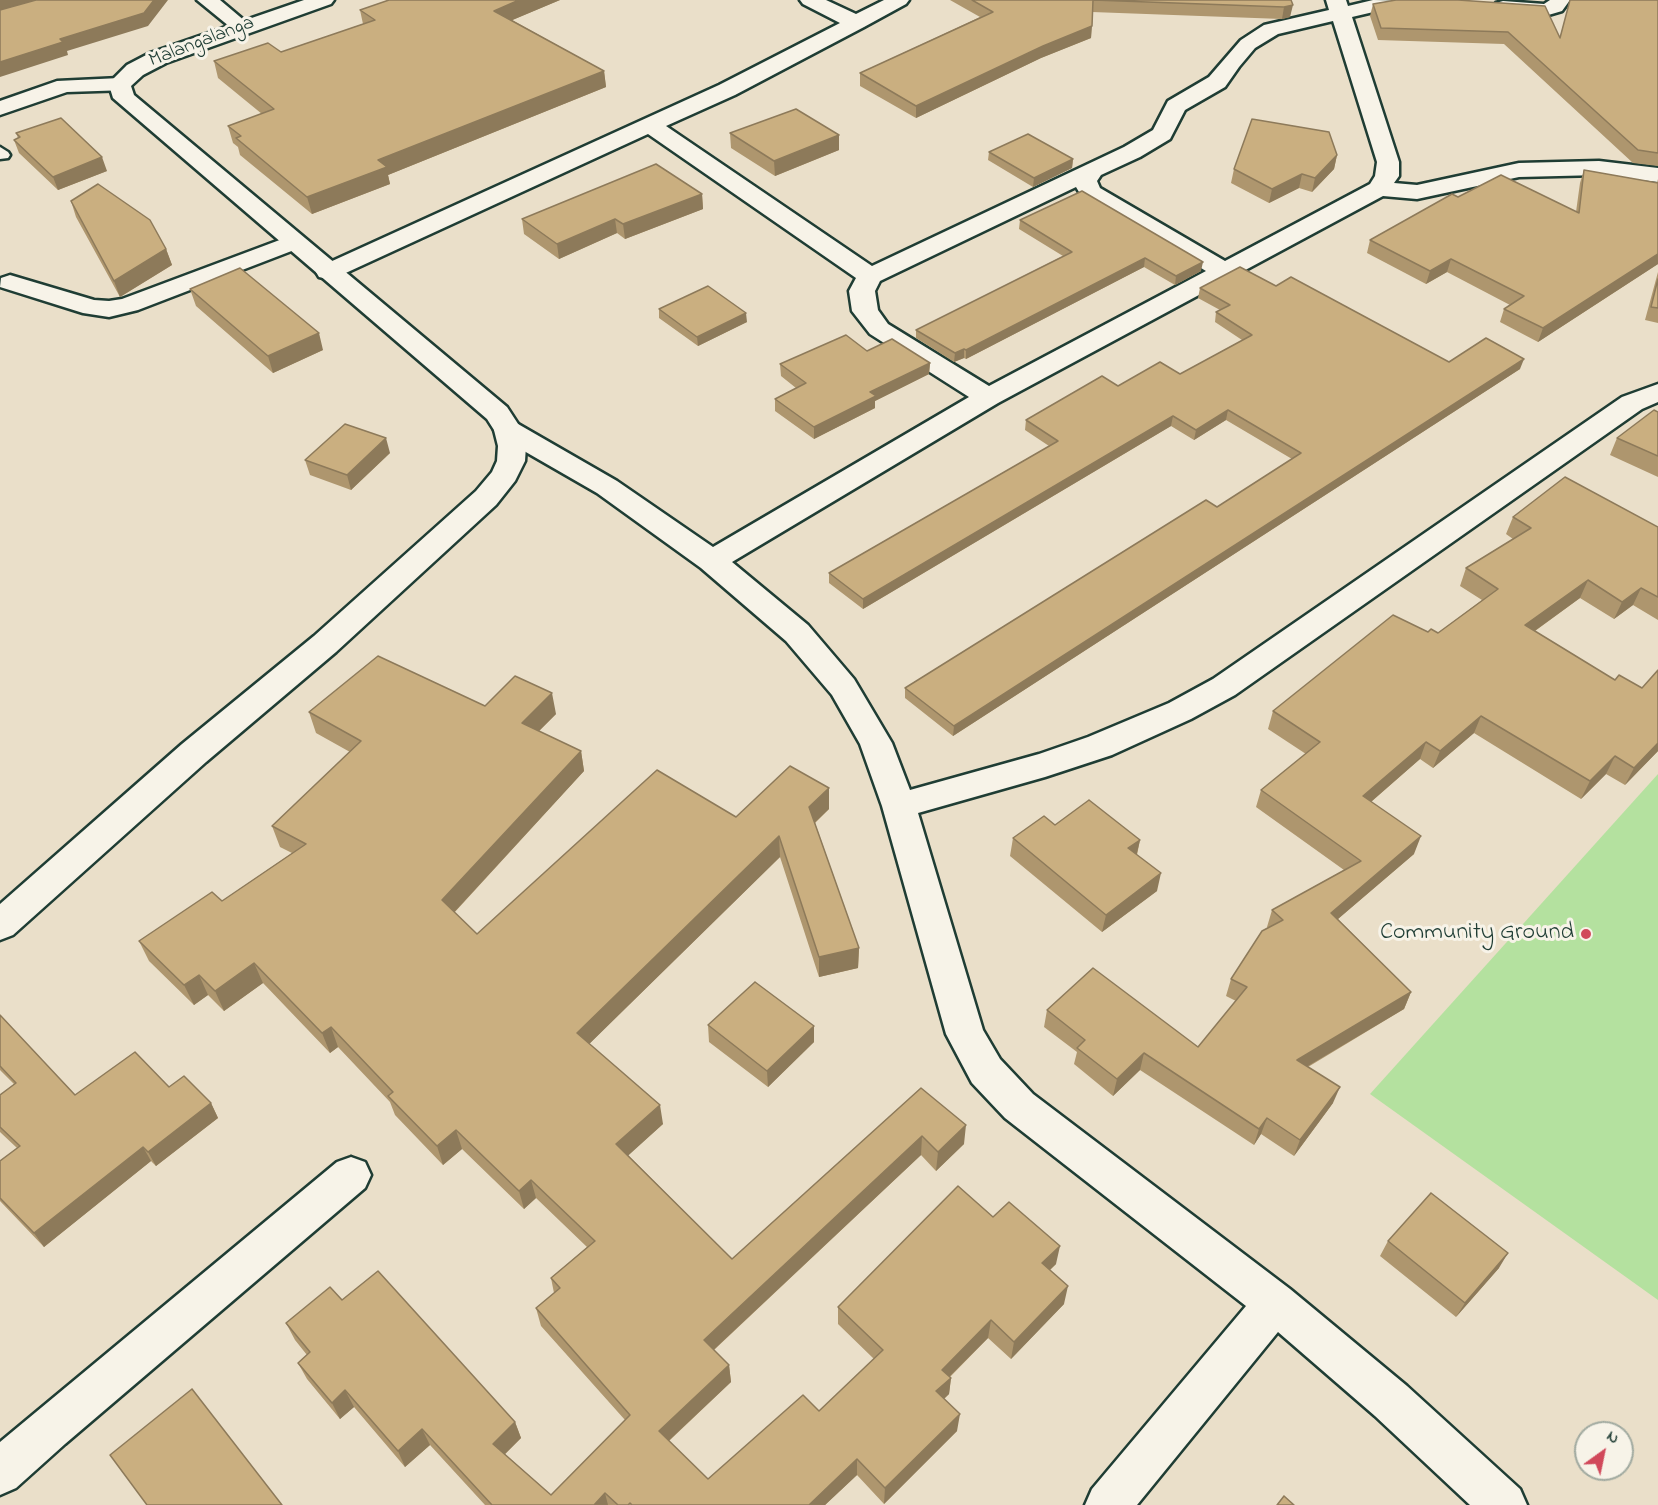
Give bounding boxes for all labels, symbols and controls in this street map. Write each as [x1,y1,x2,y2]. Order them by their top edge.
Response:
street label: Malangalanga [146,12,258,74]
place label: Community Ground [1380,920,1574,948]
marker: Community Ground [1579,927,1593,941]
north arrow [1574,1421,1634,1481]
text: N [1602,1425,1624,1451]

